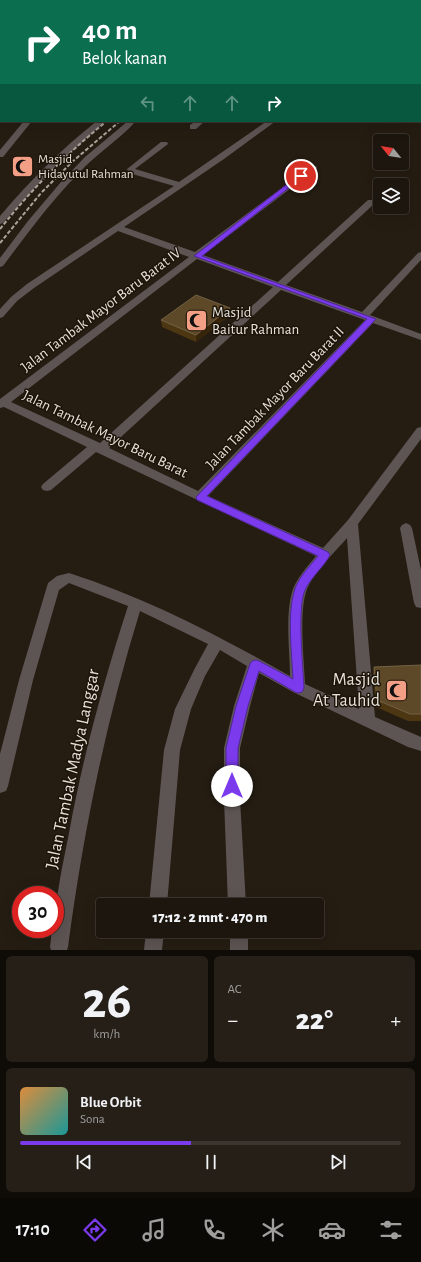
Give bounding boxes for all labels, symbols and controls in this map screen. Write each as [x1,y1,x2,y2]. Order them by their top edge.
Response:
icon: right [16,16,68,68]
text: 40 m [82,17,138,45]
text: Belok kanan [82,50,167,68]
icon: left [137,92,159,114]
icon: ahead [179,92,201,114]
icon: ahead [221,92,243,114]
icon: right [263,92,285,114]
north arrow [373,134,409,170]
map controls [373,134,409,214]
mosque icon: Masjid Hidayutul Rahman [10,153,36,179]
place label: Masjid Hidayutul Rahman [38,153,134,181]
pin [284,159,318,193]
icon: arrive [290,165,312,187]
button: layers [373,178,409,214]
street label: Jalan Tambak Mayor Baru Barat IV [18,245,184,375]
place label: Masjid Baitur Rahman [212,305,299,337]
mosque icon: Masjid Baitur Rahman [183,308,209,334]
street label: Jalan Tambak Mayor Baru Barat II [203,324,347,472]
street label: Jalan Tambak Mayor Baru Barat [20,388,190,481]
street label: Jalan Tambak Madya Langgar [43,667,103,871]
place label: Masjid At Tauhid [313,671,380,710]
mosque icon: Masjid At Tauhid [383,677,409,703]
position arrow [211,765,253,807]
speed limit sign: 30 [12,886,64,938]
text: 17:12 · 2 mnt · 470 m [153,910,267,925]
text: 26 [82,975,132,1027]
text: AC [228,983,242,996]
text: 22° [296,1005,333,1035]
text: − [228,1009,238,1031]
text: + [390,1009,401,1031]
text: km/h [93,1028,120,1041]
text: Blue Orbit [80,1095,141,1110]
text: Sona [80,1113,105,1126]
icon: previous [73,1151,95,1173]
icon: pause [200,1151,222,1173]
icon: next [327,1151,349,1173]
icon: directions [81,1216,109,1244]
icon: music [140,1216,168,1244]
icon: phone [200,1216,228,1244]
icon: climate [259,1216,287,1244]
icon: car [318,1216,346,1244]
icon: filters [377,1216,405,1244]
text: 17:10 [16,1221,50,1239]

